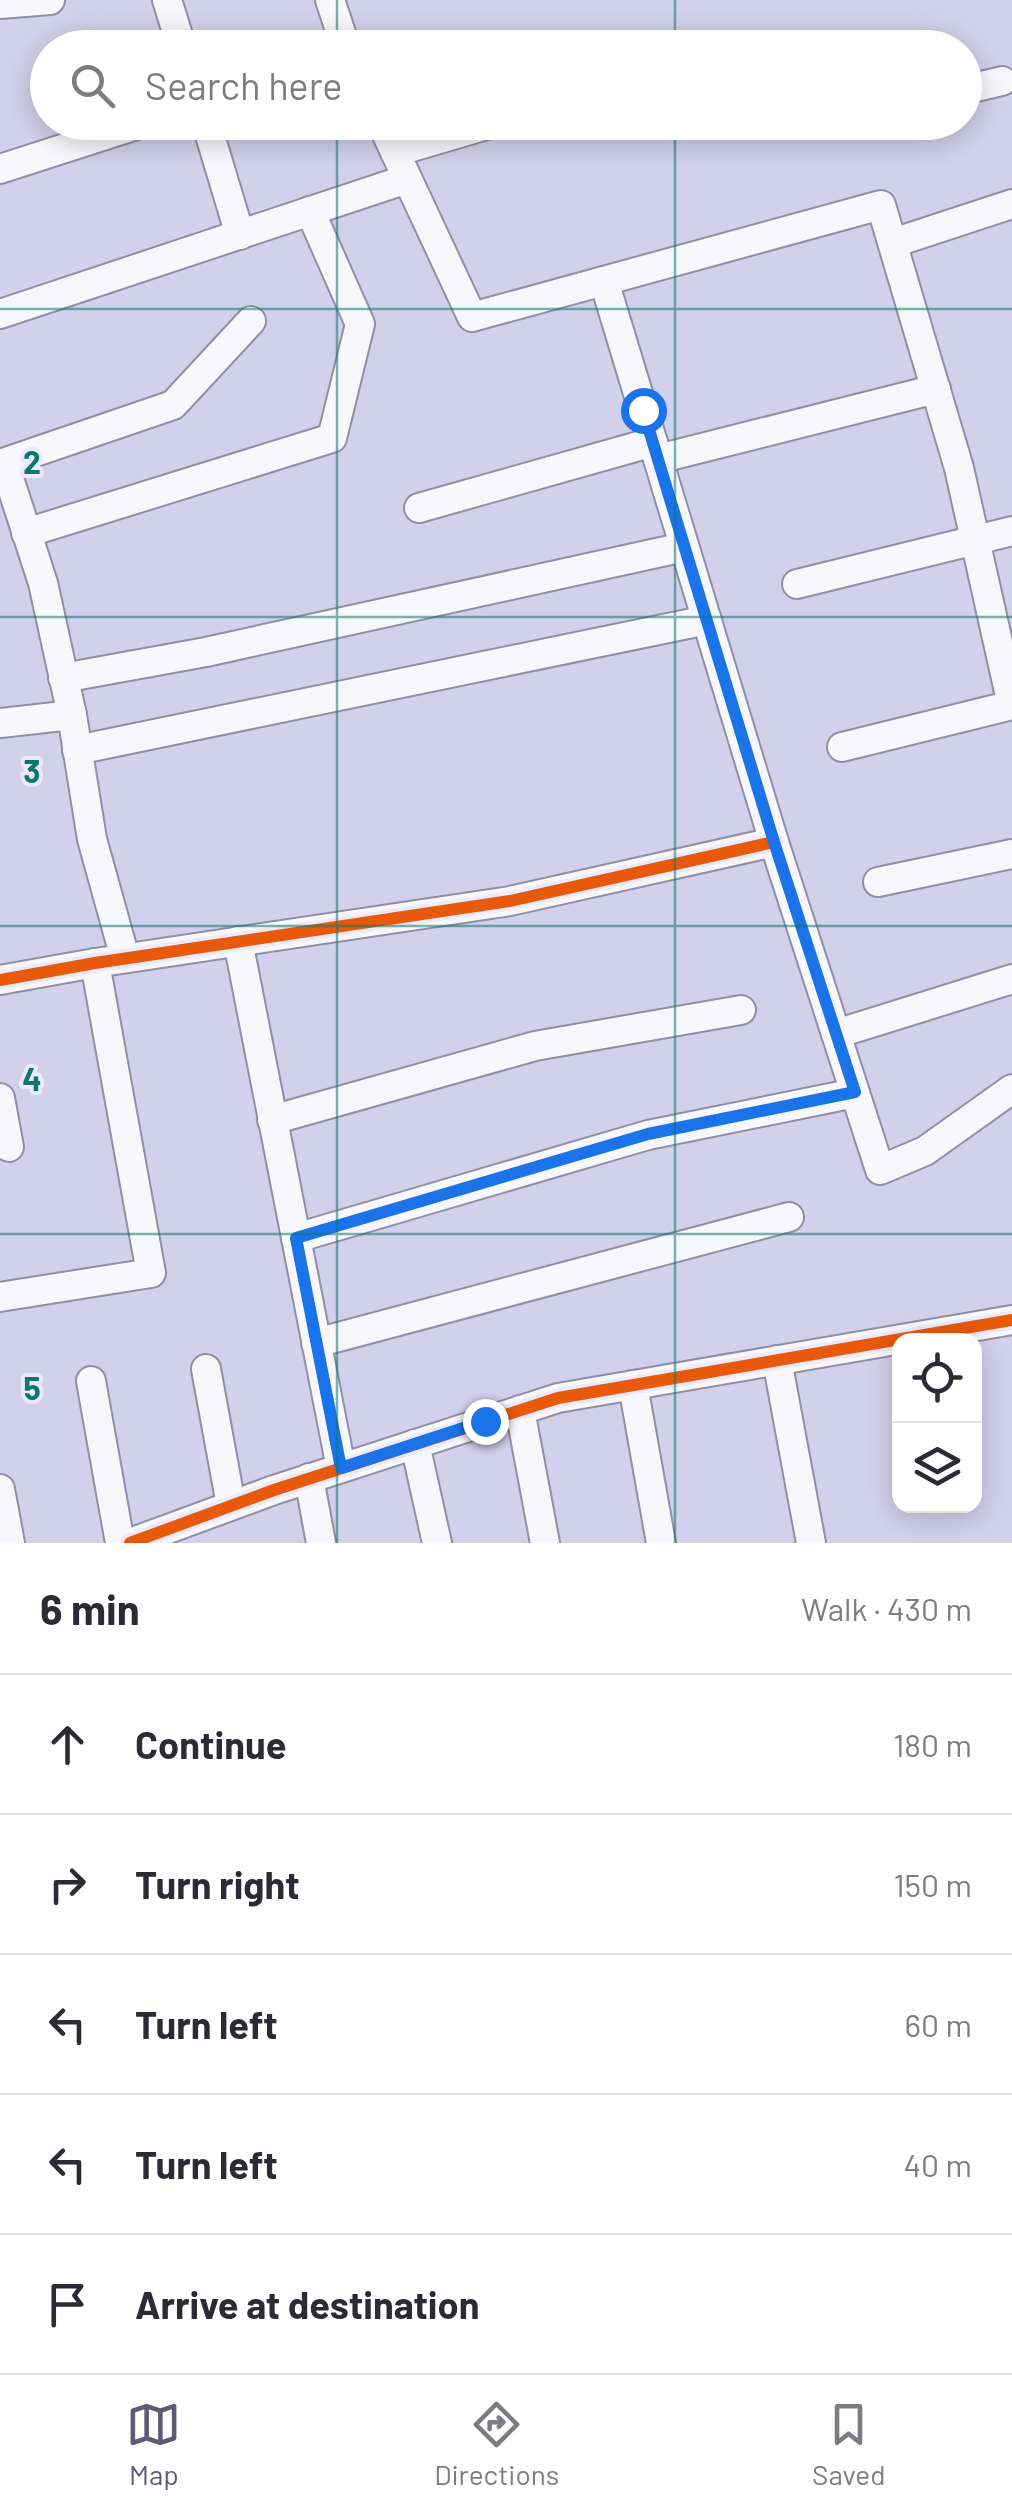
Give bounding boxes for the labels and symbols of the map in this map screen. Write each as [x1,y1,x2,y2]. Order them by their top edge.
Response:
route start [621,388,667,434]
text: 2 [23,442,41,480]
text: 3 [23,751,41,789]
text: 4 [22,1059,42,1097]
text: 5 [23,1368,41,1406]
route end [463,1399,509,1445]

